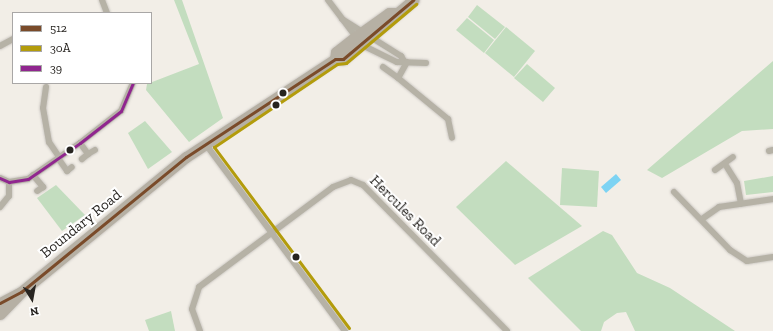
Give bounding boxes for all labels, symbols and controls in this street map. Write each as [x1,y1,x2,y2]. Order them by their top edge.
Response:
legend [12,12,152,84]
text: 512 [50,21,67,35]
text: 30A [50,41,70,55]
text: 39 [50,61,62,75]
unlabelled marker [278,88,288,98]
unlabelled marker [271,100,281,110]
unlabelled marker [65,145,75,155]
street label: Hercules Road [366,172,444,250]
street label: Boundary Road [37,186,125,262]
unlabelled marker [291,252,301,262]
north arrow [12,279,52,319]
text: N [29,304,40,318]

